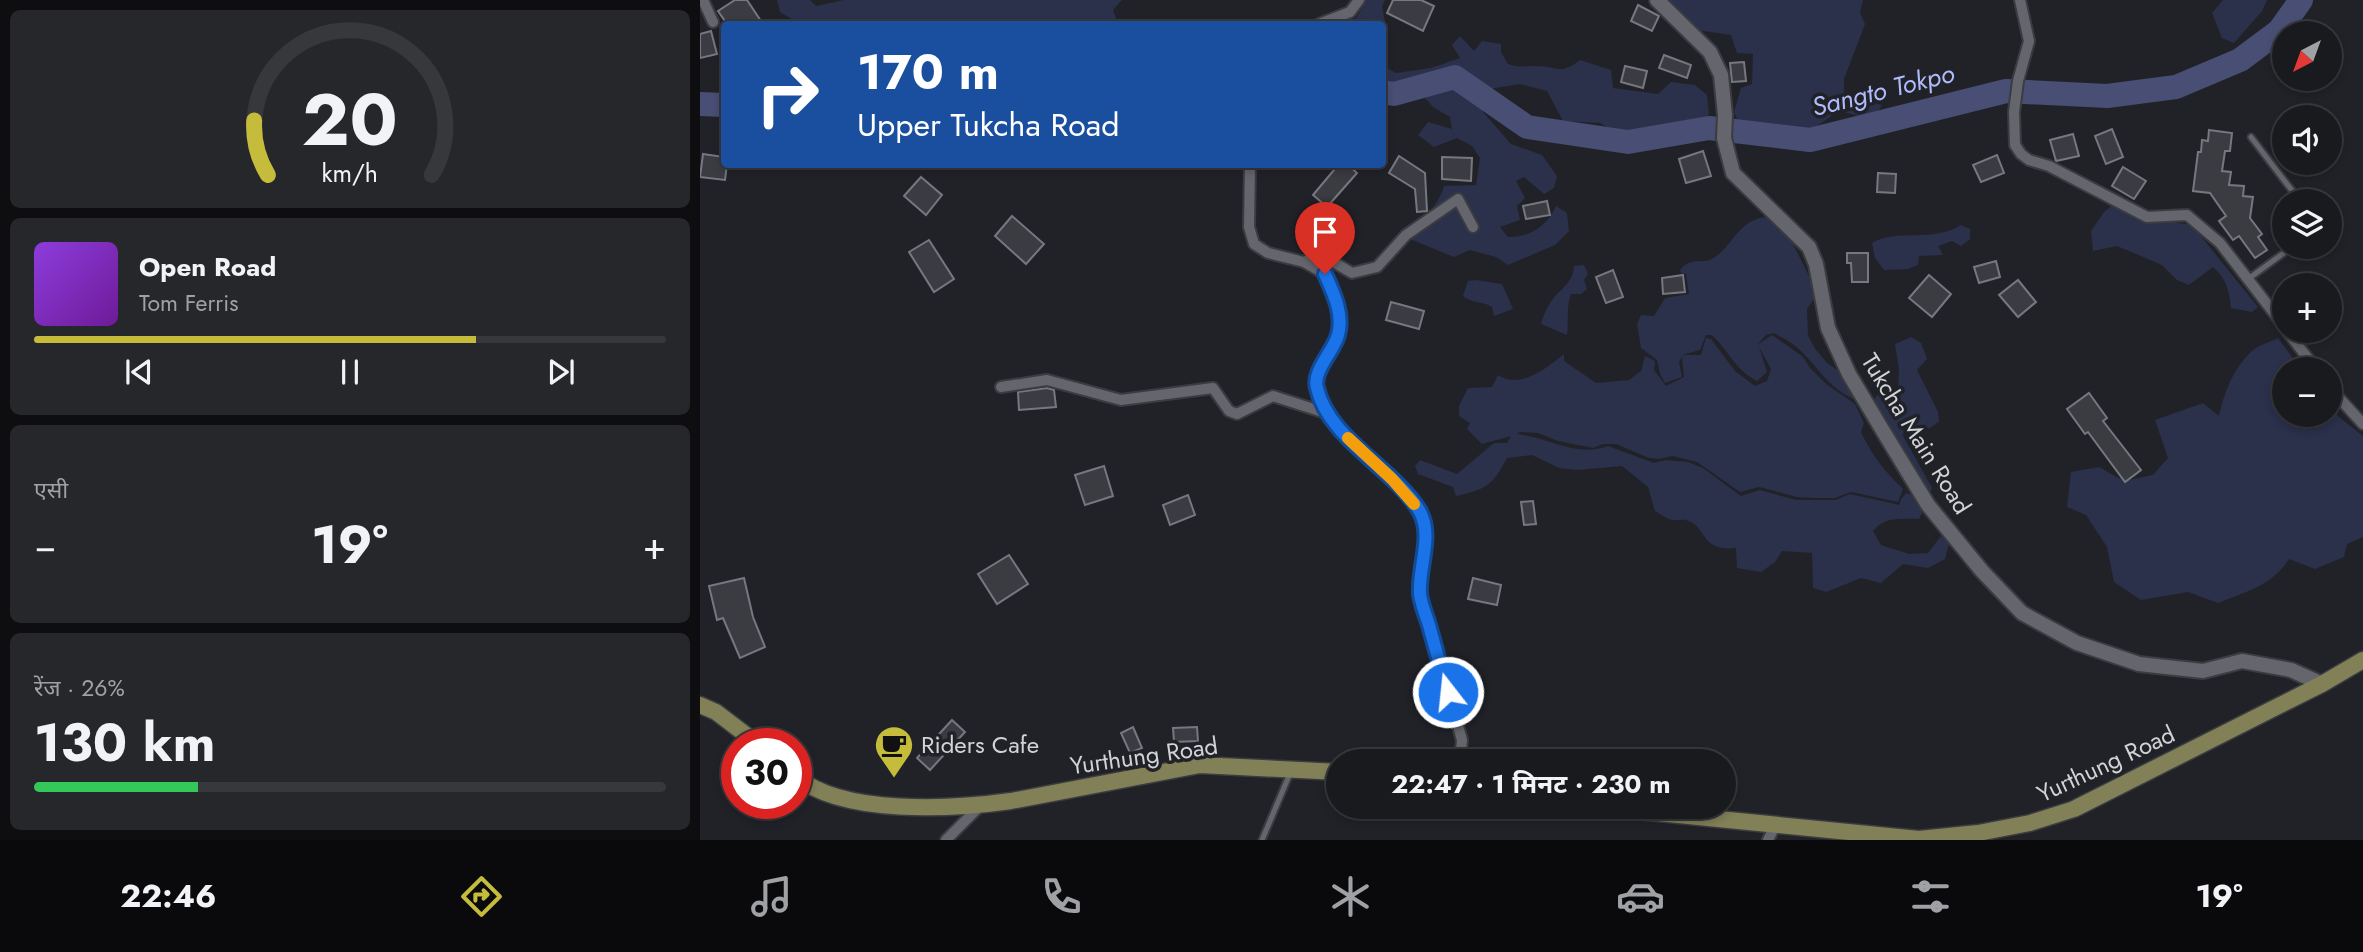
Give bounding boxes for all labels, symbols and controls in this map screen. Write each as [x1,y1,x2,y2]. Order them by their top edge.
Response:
north arrow [2272,21,2342,91]
map controls [2272,21,2342,427]
text: 170 m [857,37,999,107]
icon: right [742,49,833,140]
water label: Sangto Tokpo [1808,54,1958,126]
text: 20 [302,67,398,172]
text: Upper Tukcha Road [857,102,1119,148]
button: sound [2272,105,2342,175]
text: km/h [322,155,378,191]
button: layers [2272,189,2342,259]
pin [1295,202,1355,274]
icon: arrive [1306,213,1344,251]
text: Open Road [139,248,276,286]
button: + [2272,273,2342,343]
text: Tom Ferris [139,286,238,320]
street label: Tukcha Main Road [1853,347,1980,521]
icon: previous [120,353,158,391]
icon: pause [331,353,369,391]
icon: next [542,353,580,391]
button: − [2272,357,2342,427]
text: एसी [34,473,68,507]
text: 19° [311,507,388,583]
text: − [34,518,56,573]
text: + [643,518,666,573]
position arrow [1411,655,1485,729]
text: रेंज · 26% [34,671,125,705]
text: 130 km [34,705,215,781]
street label: Yurthung Road [2031,716,2181,811]
cafe icon: Riders Cafe [873,724,915,779]
place label: Riders Cafe [921,727,1039,762]
speed limit sign: 30 [721,728,812,819]
street label: Yurthung Road [1068,728,1220,783]
text: 22:47 · 1 मिनट · 230 m [1391,765,1671,803]
icon: directions [457,872,506,921]
icon: music [747,872,796,921]
icon: phone [1037,872,1086,921]
icon: climate [1326,872,1375,921]
icon: car [1616,872,1665,921]
icon: filters [1906,872,1955,921]
text: 22:46 [120,873,216,919]
text: 19° [2195,873,2243,919]

